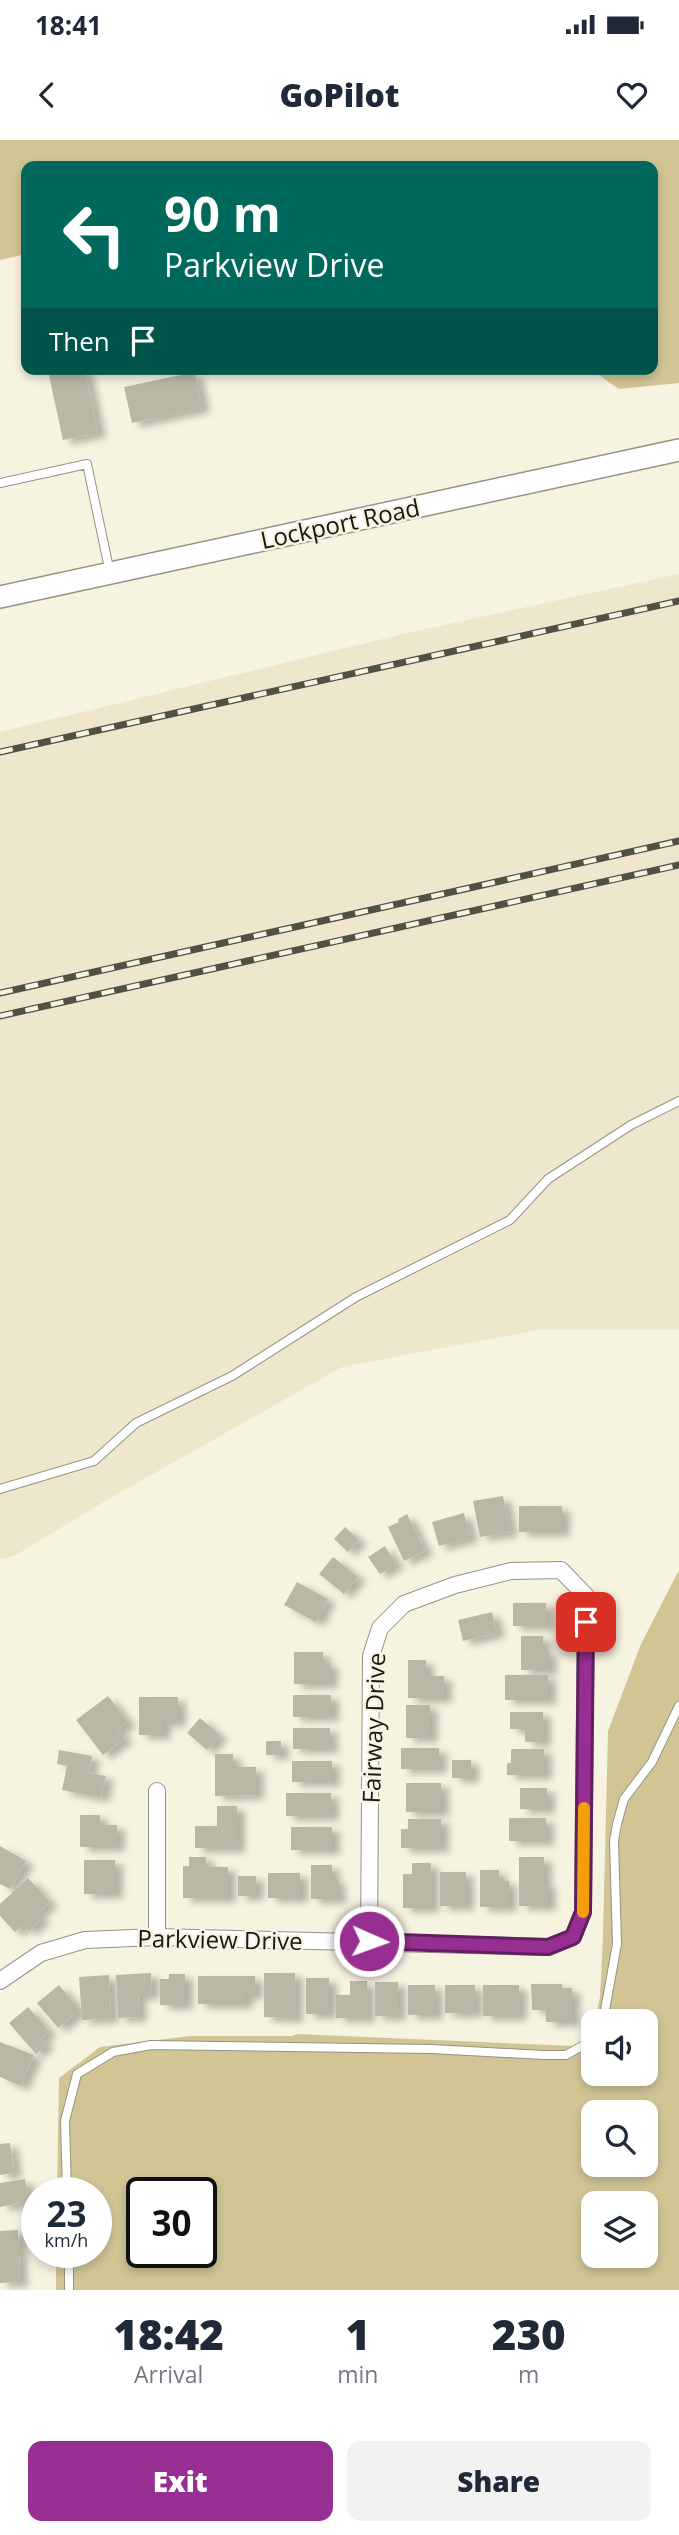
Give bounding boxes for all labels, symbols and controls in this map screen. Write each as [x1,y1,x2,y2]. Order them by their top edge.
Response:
text: 18:41 [35,7,102,43]
text: GoPilot [279,73,400,116]
icon: back [28,76,66,114]
icon: heart [613,76,651,114]
text: 90 m [164,180,281,246]
icon: left [49,189,140,280]
text: Parkview Drive [164,243,384,286]
icon: arrive [124,322,162,360]
text: Then [49,323,110,359]
street label: Lockport Road [257,490,423,556]
pin [556,1592,616,1652]
icon: arrive [567,1603,605,1641]
street label: Fairway Drive [354,1652,392,1804]
position arrow [332,1904,406,1978]
street label: Parkview Drive [137,1921,303,1957]
map controls [581,2009,658,2268]
button: sound [581,2009,658,2086]
button: search [581,2100,658,2177]
speed limit sign: 30 [126,2177,217,2268]
text: 23 [46,2190,87,2237]
button: layers [581,2191,658,2268]
text: km/h [45,2228,88,2252]
text: 18:42 [113,2305,224,2362]
text: 1 [346,2305,370,2362]
text: 230 [492,2305,566,2362]
text: Arrival [134,2358,203,2390]
text: min [337,2358,378,2390]
text: m [518,2358,539,2390]
button: Exit [28,2441,333,2521]
button: Share [347,2441,651,2521]

